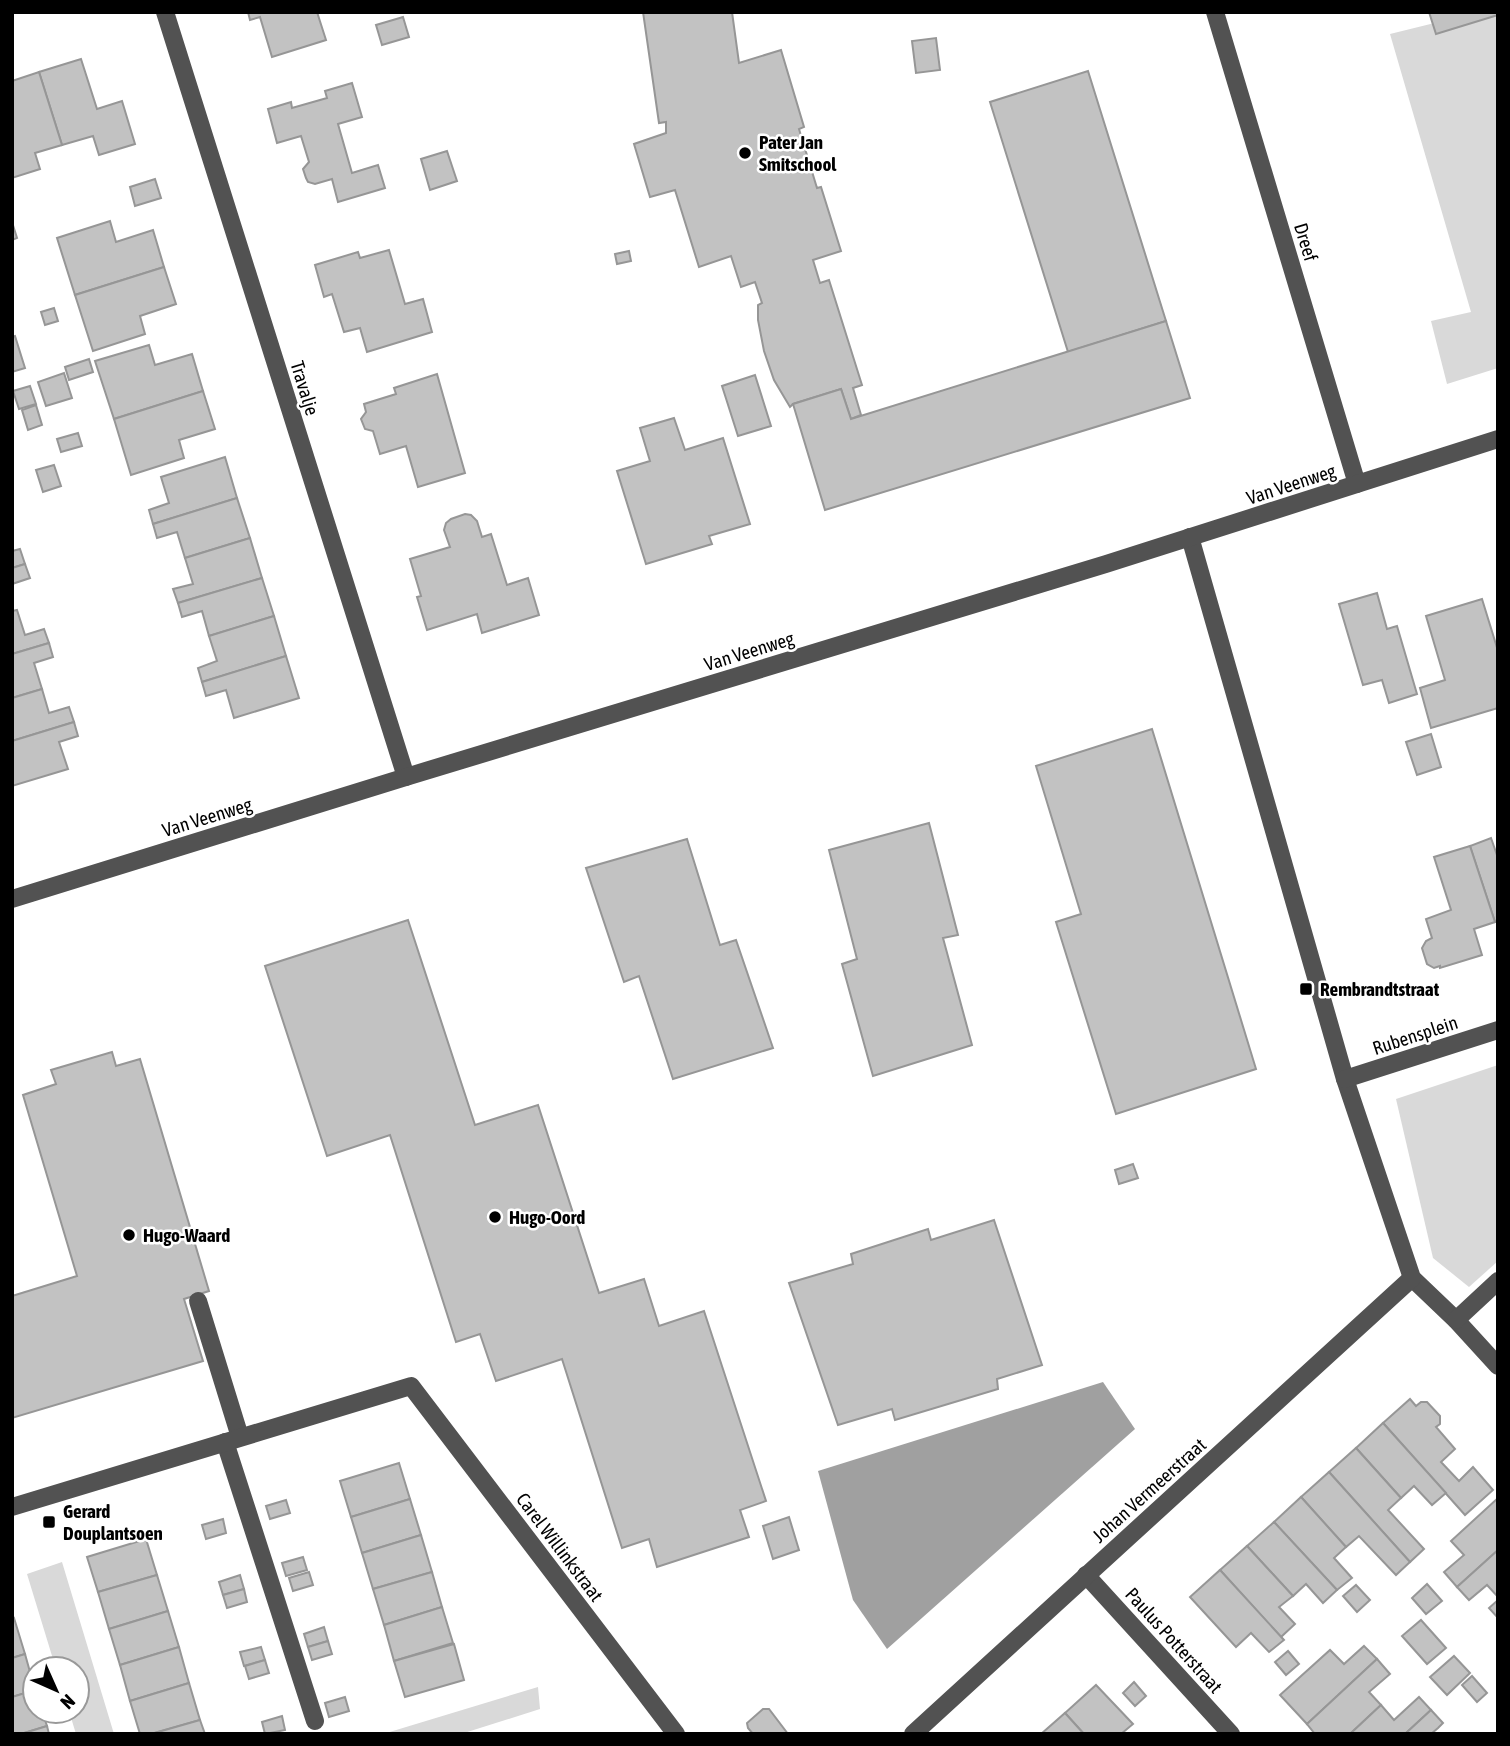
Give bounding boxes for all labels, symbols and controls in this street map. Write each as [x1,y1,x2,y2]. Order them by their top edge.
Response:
place label: Pater Jan Smitschool [759,131,837,175]
marker: Pater Jan Smitschool [737,145,753,161]
street label: Dreef [1290,220,1322,264]
street label: Travalje [286,358,324,418]
street label: Van Veenweg [1244,459,1339,509]
street label: Van Veenweg [702,627,797,675]
street label: Van Veenweg [160,793,255,841]
place label: Rembrandtstraat [1320,978,1440,1000]
marker: Rembrandtstraat [1298,981,1314,997]
street label: Rubensplein [1370,1011,1460,1059]
place label: Hugo-Oord [509,1206,585,1228]
marker: Hugo-Oord [487,1209,503,1225]
place label: Hugo-Waard [143,1224,230,1246]
marker: Hugo-Waard [121,1227,137,1243]
street label: Johan Vermeerstraat [1088,1433,1210,1547]
street label: Carel Willinkstraat [512,1488,608,1606]
place label: Gerard Douplantsoen [63,1500,163,1544]
marker: Gerard Douplantsoen [41,1514,57,1530]
street label: Paulus Potterstraat [1121,1583,1227,1697]
north arrow [21,1655,91,1725]
text: N [56,1690,80,1714]

